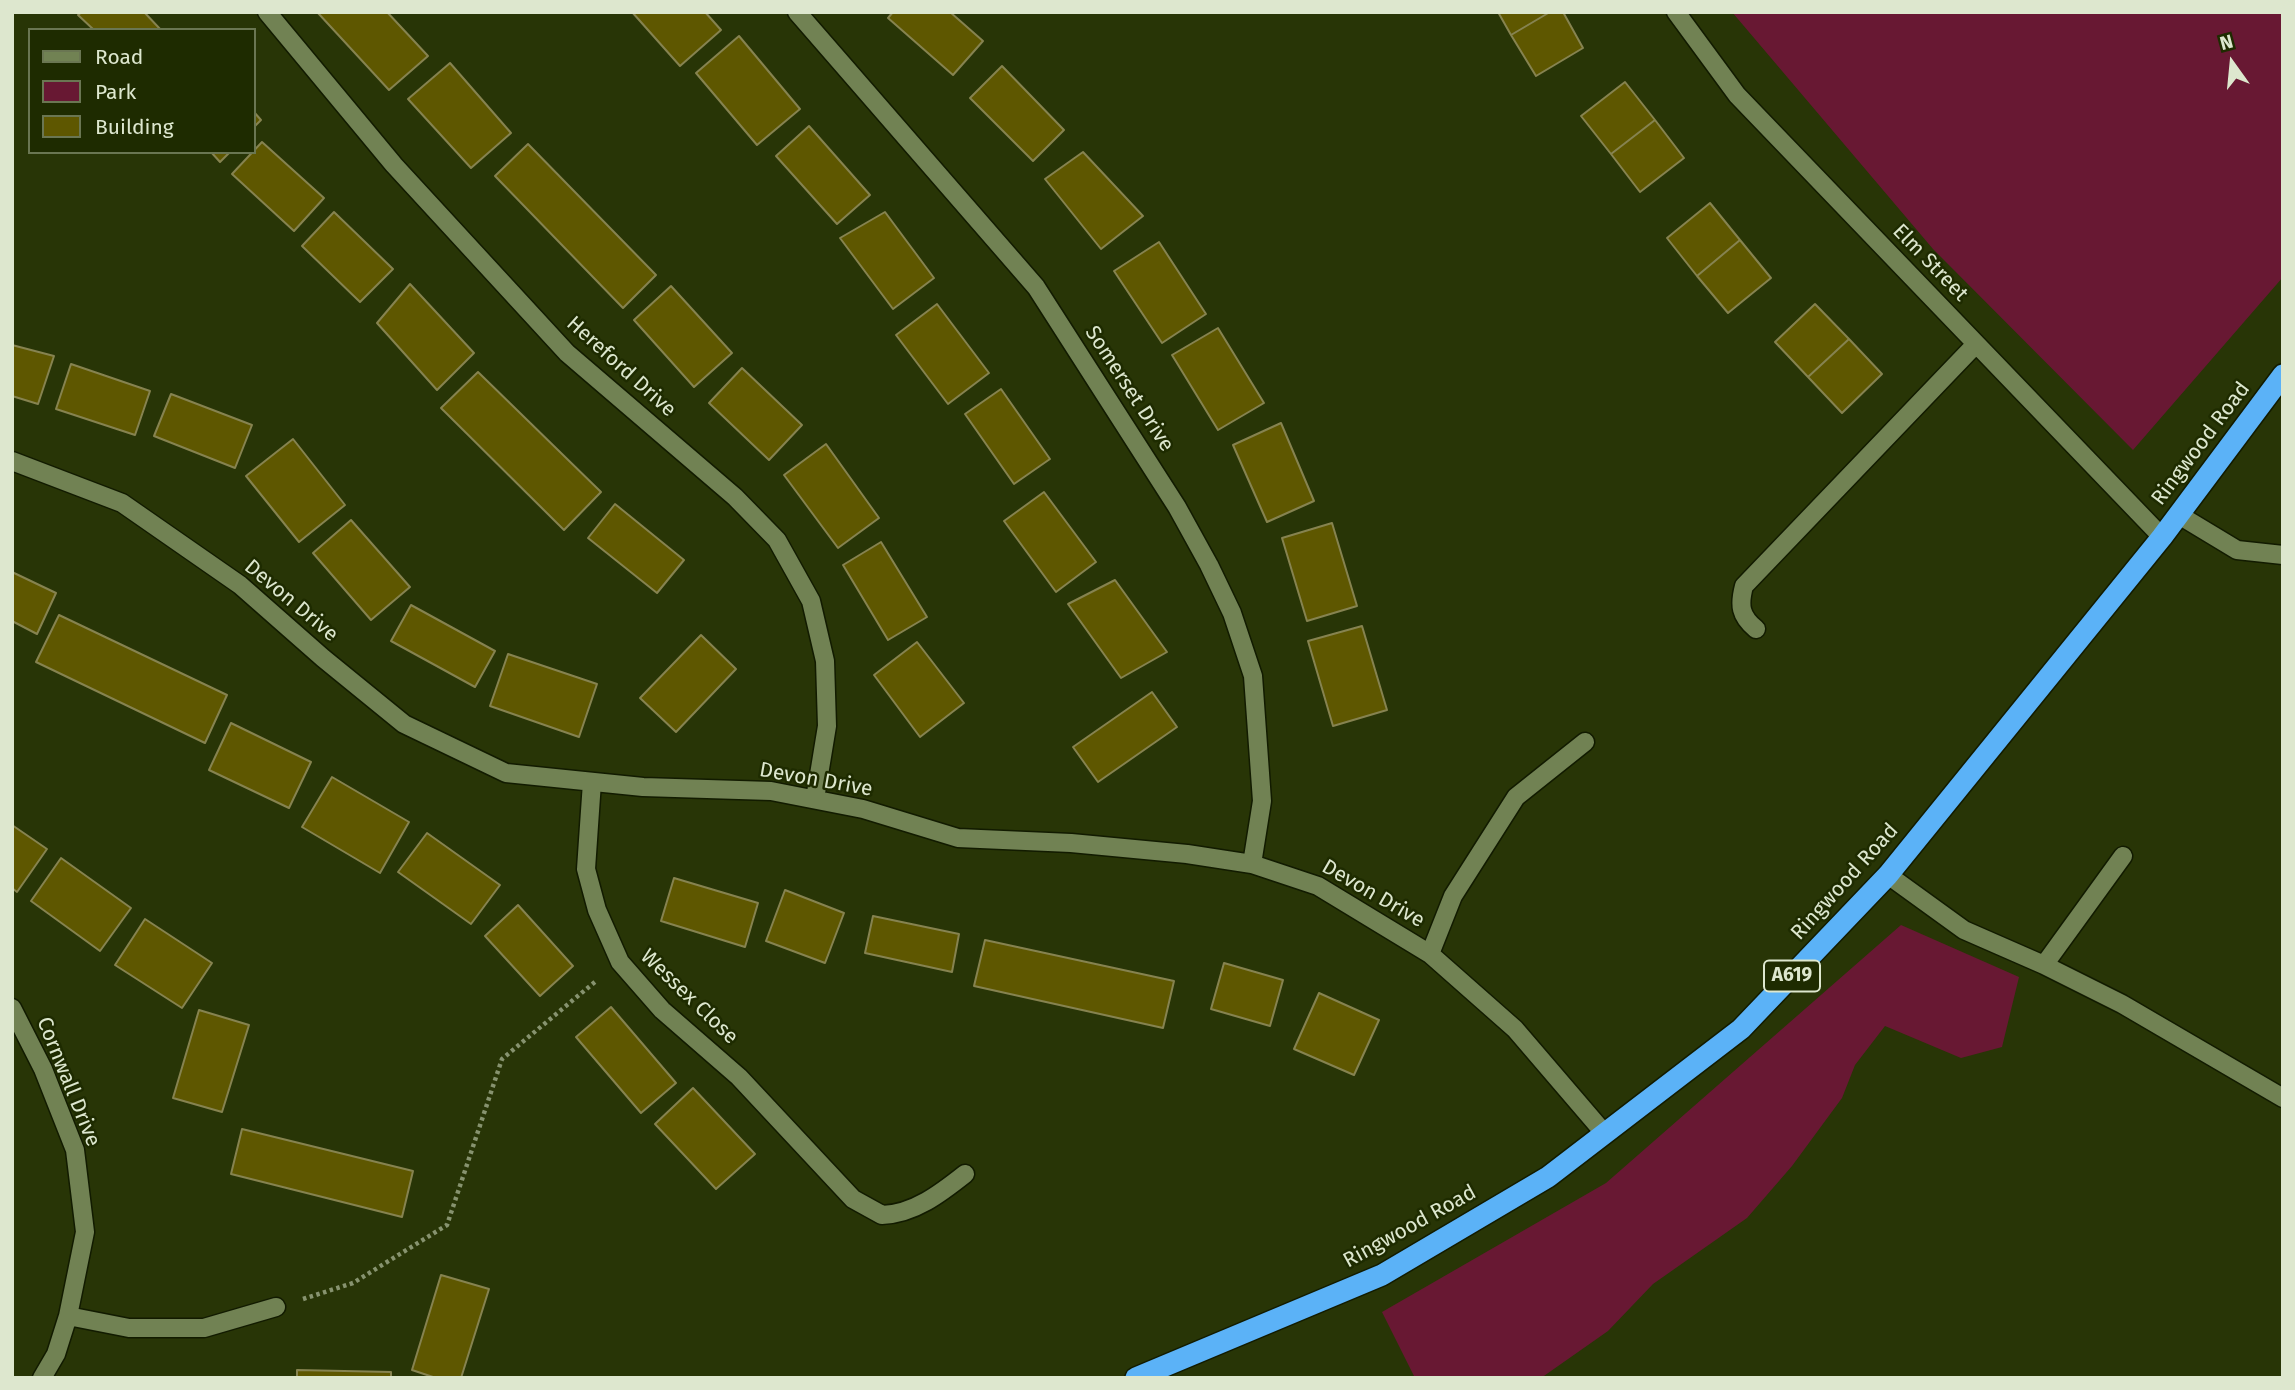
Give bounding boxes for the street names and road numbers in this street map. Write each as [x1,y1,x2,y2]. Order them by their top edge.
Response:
street label: Elm Street [1887,219,1973,307]
street label: Hereford Drive [561,311,681,423]
street label: Somerset Drive [1079,322,1179,456]
street label: Ringwood Road [2146,377,2256,511]
street label: Devon Drive [239,555,343,647]
street label: Devon Drive [757,758,875,802]
street label: Ringwood Road [1786,819,1904,945]
street label: Devon Drive [1317,854,1429,934]
street label: Wessex Close [635,944,743,1050]
road number: A619 [1764,960,1820,992]
street label: Cornwall Drive [31,1014,105,1150]
street label: Ringwood Road [1339,1180,1481,1274]

